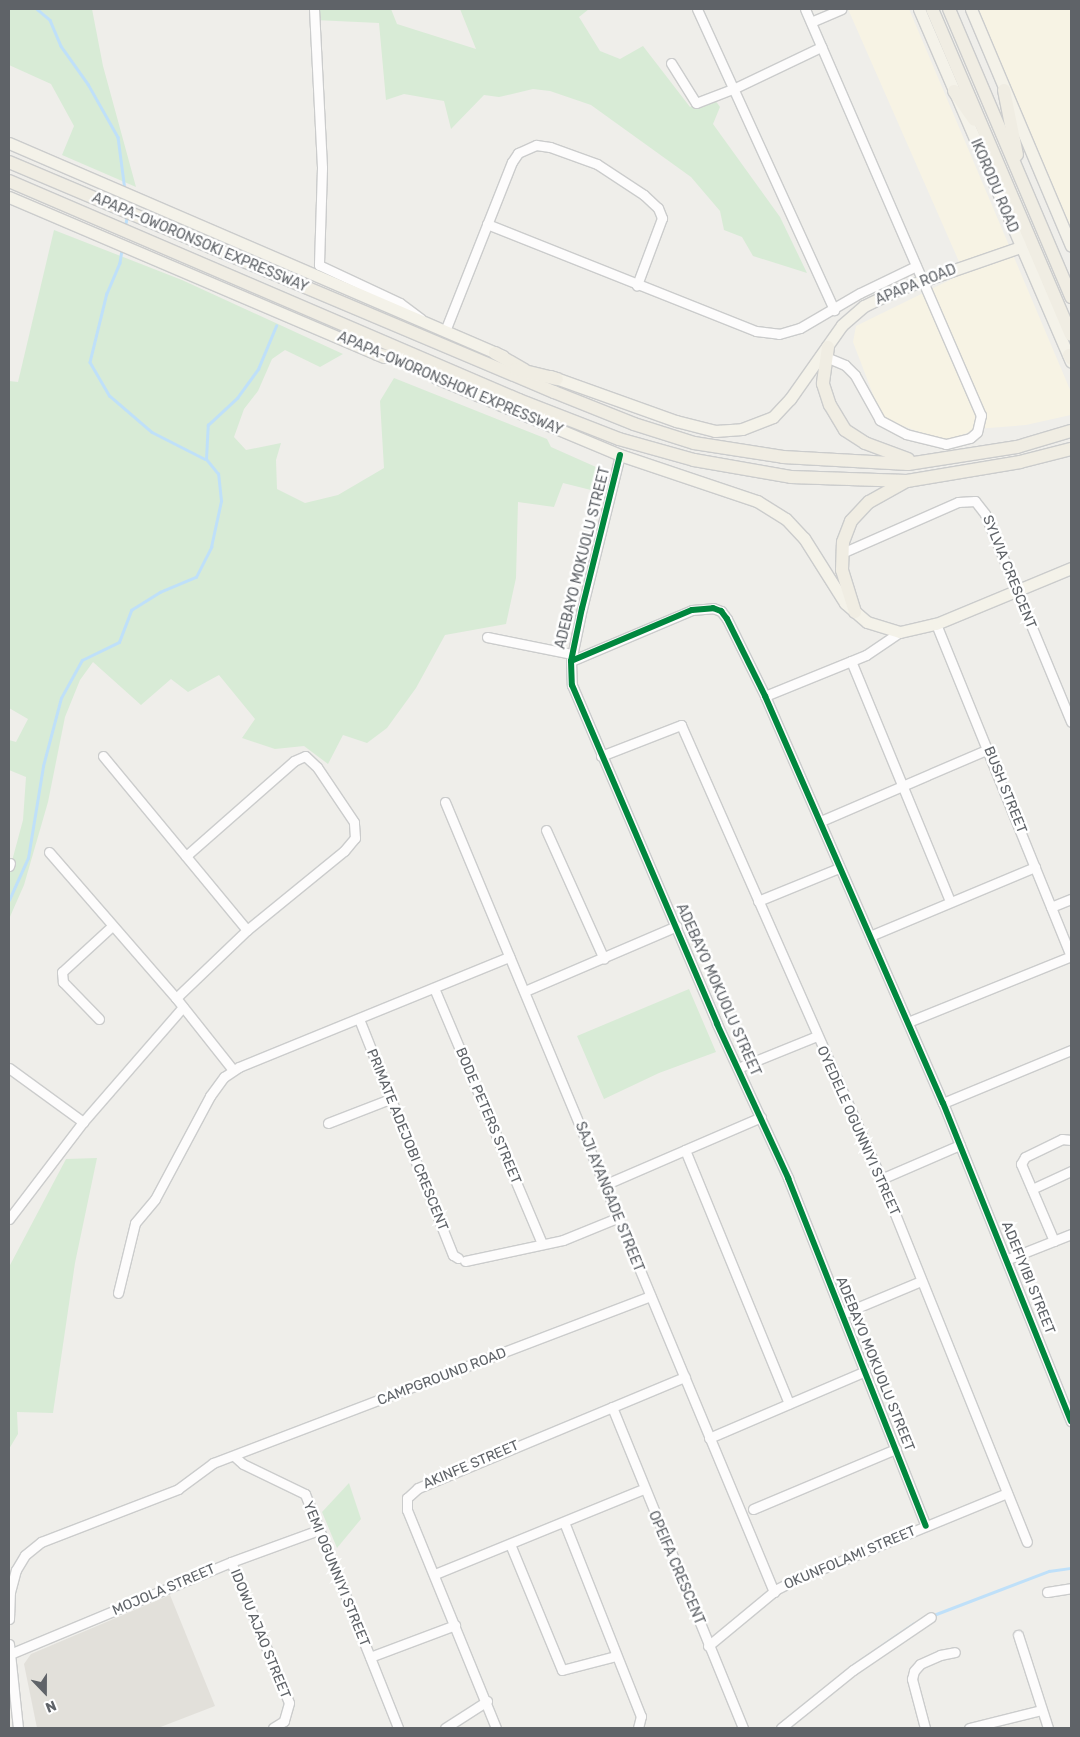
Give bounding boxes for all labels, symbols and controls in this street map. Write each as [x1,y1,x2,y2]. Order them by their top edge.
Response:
street label: IKORODU ROAD [967,137,1021,235]
street label: APAPA-OWORONSOKI EXPRESSWAY [89,190,311,296]
street label: APAPA ROAD [873,261,959,309]
street label: APAPA-OWORONSHOKI EXPRESSWAY [335,329,565,439]
street label: ADEBAYO MOKUOLU STREET [552,465,614,651]
street label: SYLVIA CRESCENT [979,513,1039,631]
street label: BUSH STREET [980,744,1030,836]
street label: ADEBAYO MOKUOLU STREET [672,901,764,1079]
street label: OYEDELE OGUNNIYI STREET [813,1044,903,1218]
street label: BODE PETERS STREET [452,1045,524,1187]
street label: PRIMATE ADEJOBI CRESCENT [363,1046,451,1234]
street label: SAJI AYANGADE STREET [571,1119,647,1275]
street label: ADEFIYIBI STREET [998,1219,1058,1337]
street label: ADEBAYO MOKUOLU STREET [832,1274,918,1454]
street label: CAMPGROUND ROAD [375,1345,509,1409]
street label: AKINFE STREET [421,1437,521,1493]
street label: YEMI OGUNNIYI STREET [299,1499,373,1649]
street label: OPEIFA CRESCENT [644,1508,708,1628]
street label: OKUNFOLAMI STREET [782,1523,918,1593]
street label: MOJOLA STREET [110,1561,218,1619]
street label: IDOWU AJAO STREET [226,1567,294,1701]
north arrow [20,1667,70,1717]
text: N [43,1697,59,1716]

